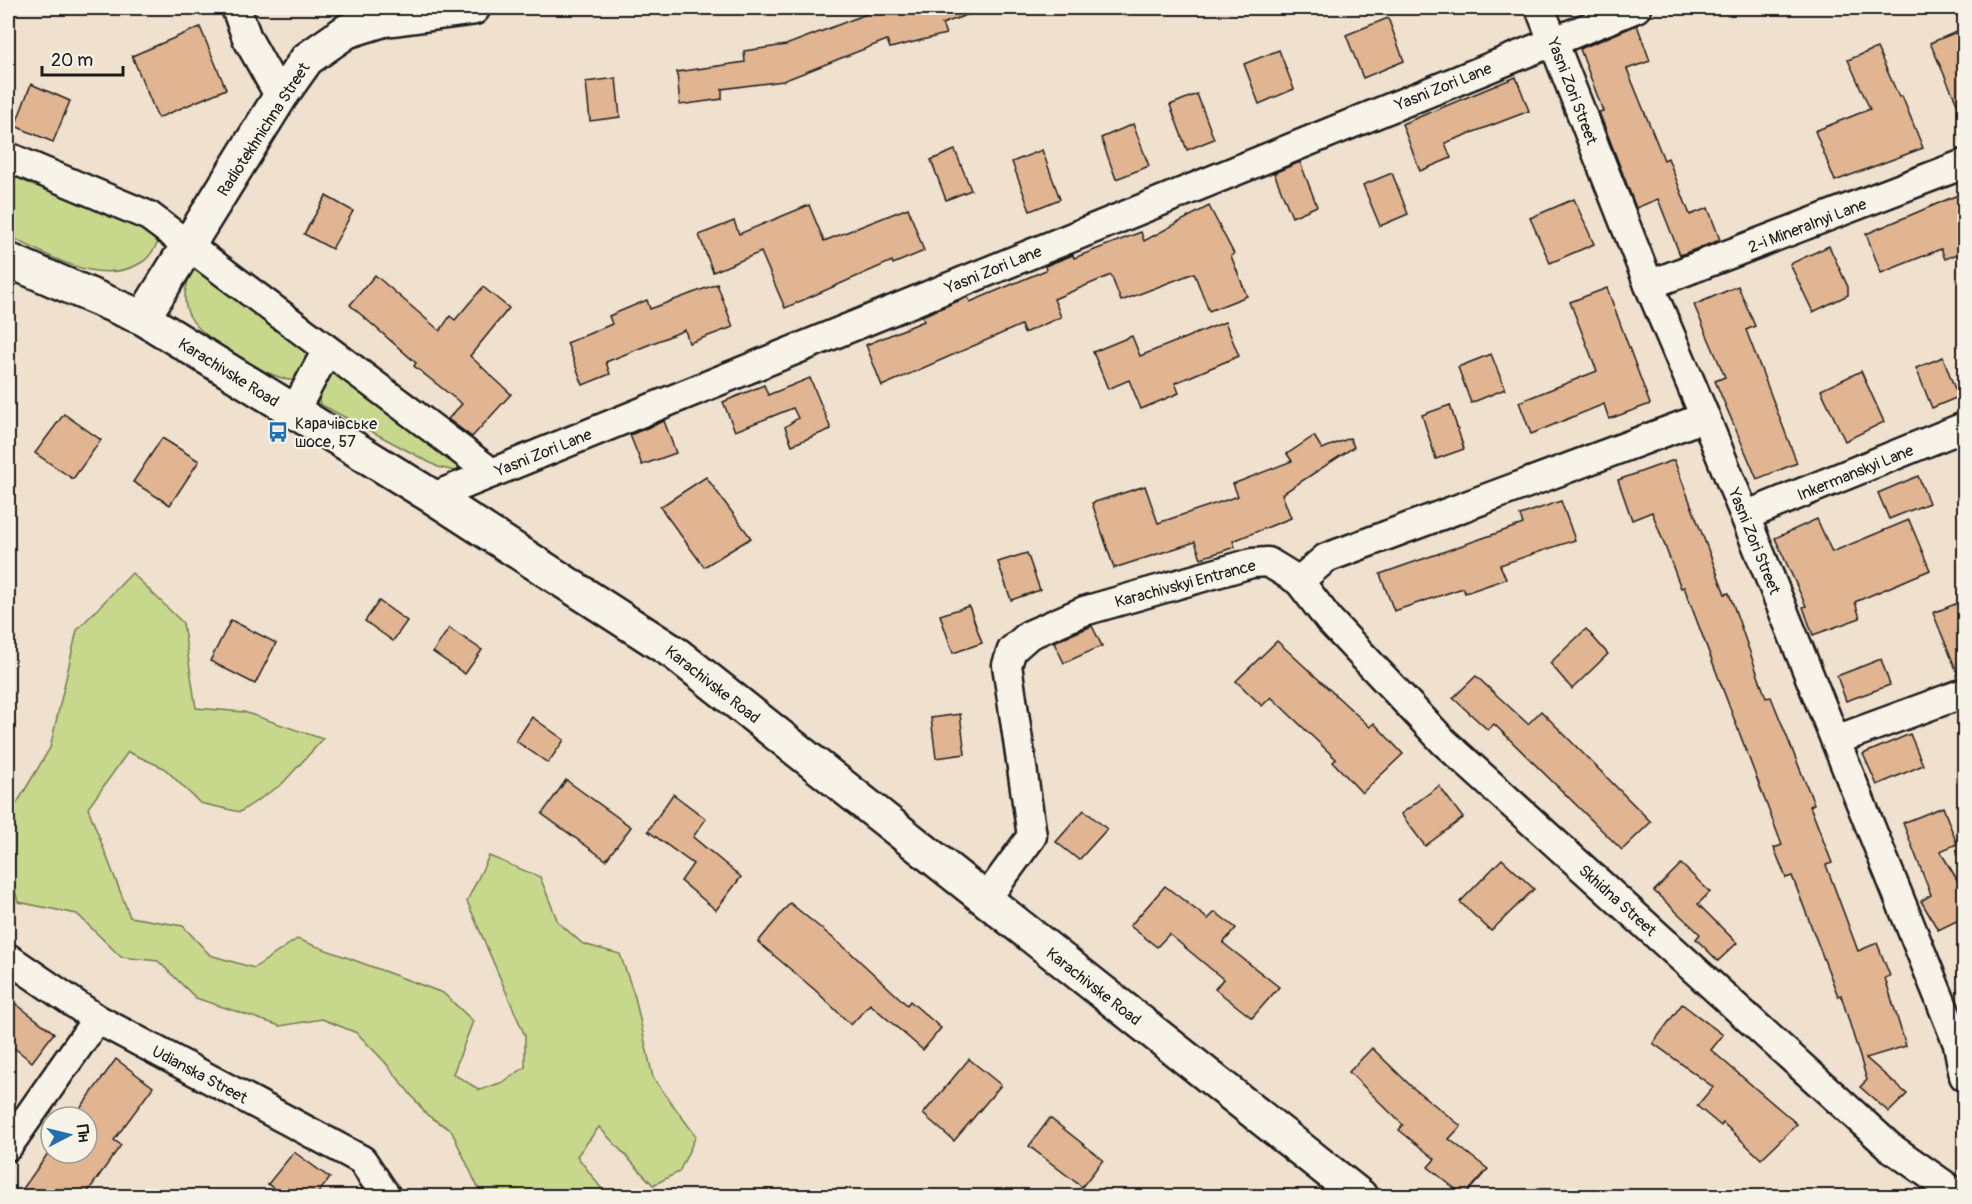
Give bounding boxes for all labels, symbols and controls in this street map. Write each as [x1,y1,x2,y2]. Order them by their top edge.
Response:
street label: Yasni Zori Street [1542,34,1602,148]
scale bar [42,39,123,77]
text: 20 m [51,49,93,72]
street label: Radiotekhnichna Street [213,58,315,200]
street label: Yasni Zori Lane [1391,58,1495,116]
street label: 2-i Mineralnyi Lane [1745,194,1869,258]
street label: Yasni Zori Lane [941,241,1045,299]
street label: Karachivske Road [174,334,282,412]
place label: Карачівське шосе, 57 [295,414,377,452]
bus stop icon: Карачівське шосе, 57 [266,420,290,444]
street label: Yasni Zori Lane [491,424,595,482]
street label: Inkermanskyi Lane [1794,440,1917,505]
street label: Yasni Zori Street [1723,484,1785,598]
street label: Karachivskyi Entrance [1113,556,1258,612]
street label: Karachivske Road [661,642,764,728]
street label: Skhidna Street [1574,861,1661,941]
street label: Karachivske Road [1042,944,1145,1030]
street label: Udianska Street [148,1041,251,1109]
north arrow [39,1105,99,1165]
text: Пн [72,1123,94,1143]

